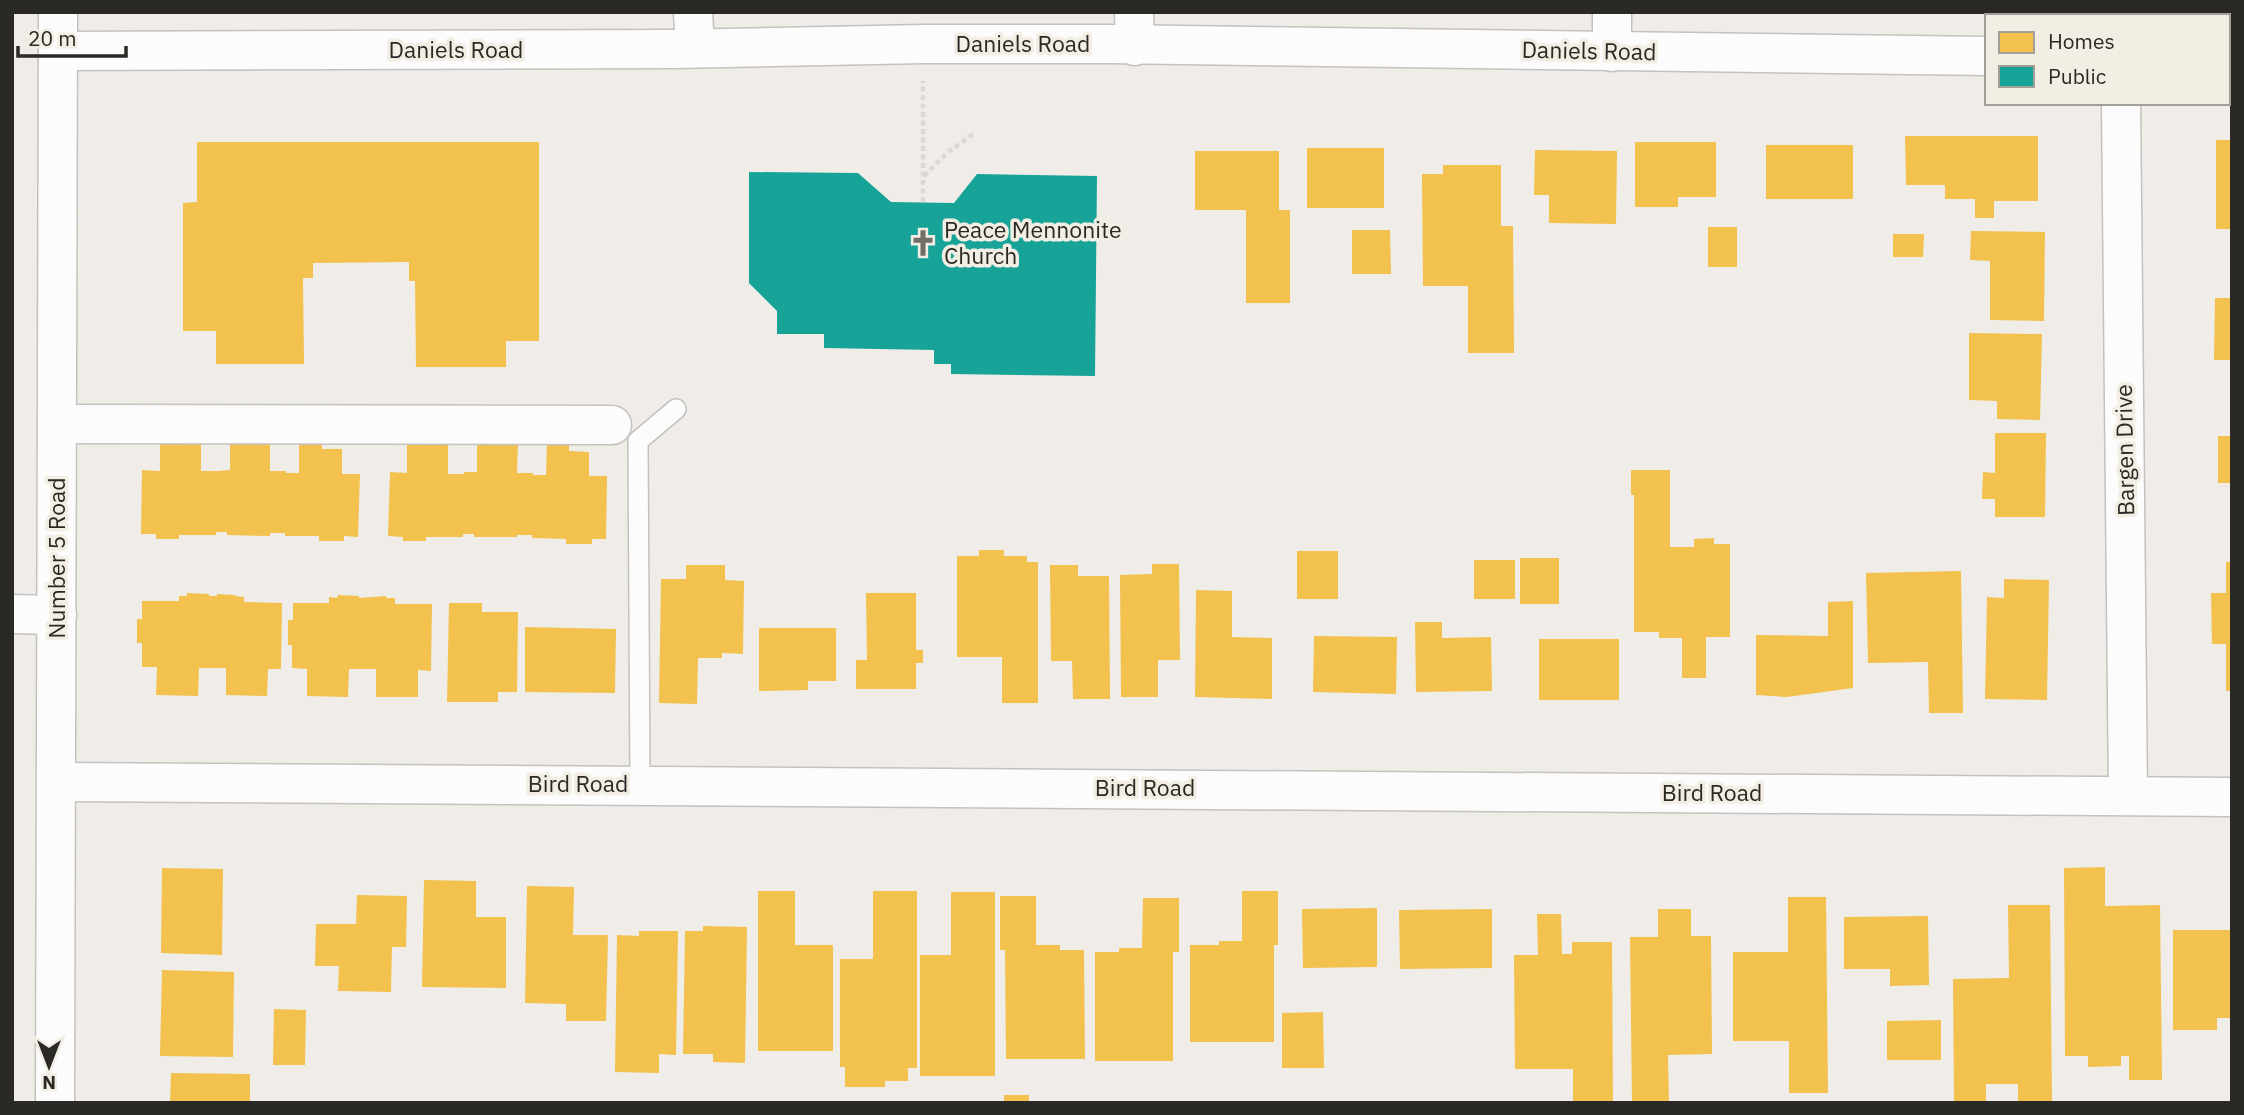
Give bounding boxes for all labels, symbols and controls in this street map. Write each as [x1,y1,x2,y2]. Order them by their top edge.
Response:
scale bar [18,14,126,58]
legend [1985,14,2230,105]
text: 20 m [28,24,77,52]
text: Homes [2048,27,2115,55]
street label: Daniels Road [956,28,1090,58]
street label: Daniels Road [389,34,523,64]
street label: Daniels Road [1521,34,1657,66]
text: Public [2048,62,2106,90]
place label: Peace Mennonite Church [944,214,1122,270]
church icon: Peace Mennonite Church [908,228,938,258]
street label: Bargen Drive [2108,384,2140,516]
street label: Number 5 Road [41,477,71,639]
street label: Bird Road [528,768,628,798]
street label: Bird Road [1095,772,1195,802]
street label: Bird Road [1662,777,1762,807]
north arrow [14,1031,84,1101]
text: N [42,1071,56,1095]

